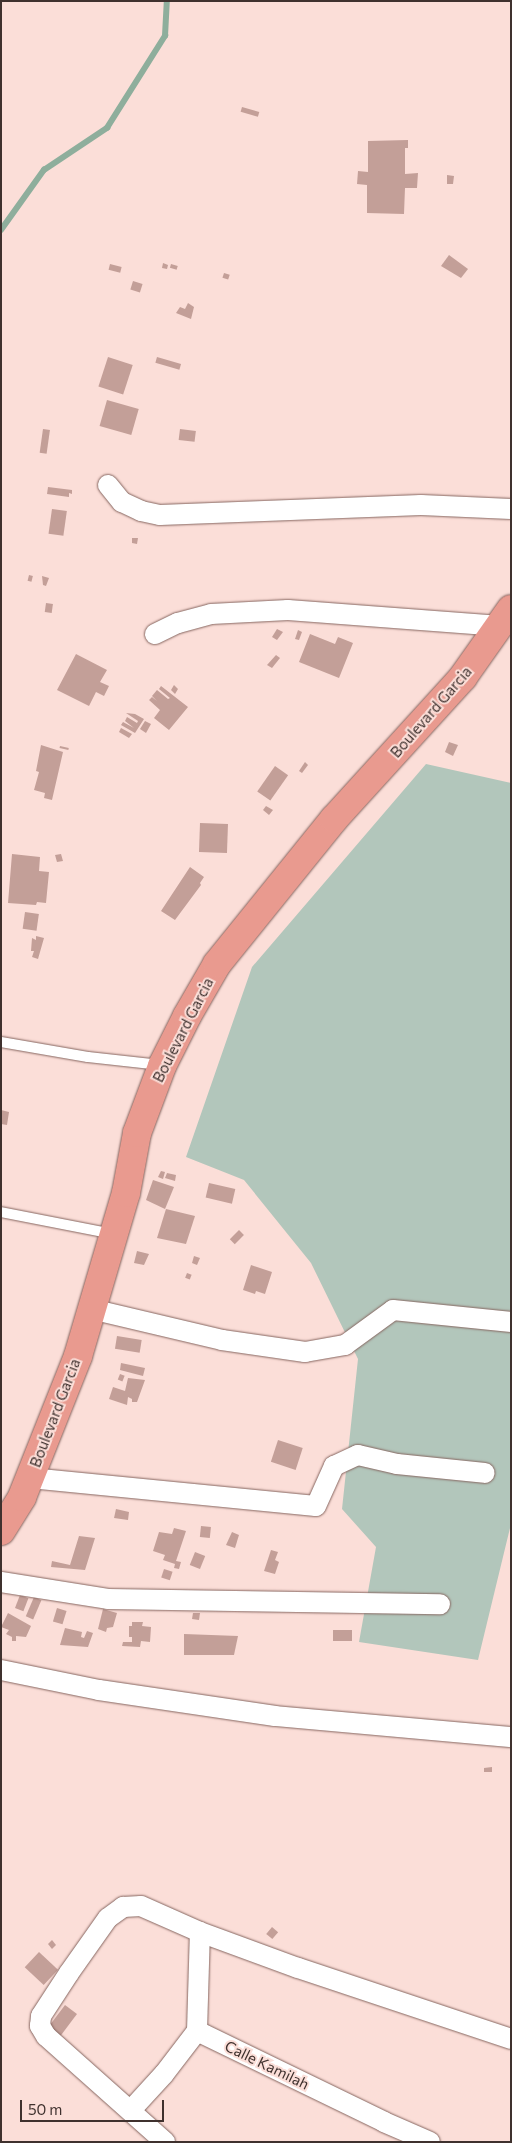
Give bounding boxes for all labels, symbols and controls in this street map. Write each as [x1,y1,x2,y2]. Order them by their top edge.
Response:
street label: Boulevard Garcia [387,663,475,761]
street label: Boulevard Garcia [149,975,217,1085]
street label: Boulevard Garcia [26,1356,84,1470]
street label: Calle Kamilah [222,2037,312,2093]
scale bar [22,2090,166,2122]
text: 50 m [28,2100,62,2118]

